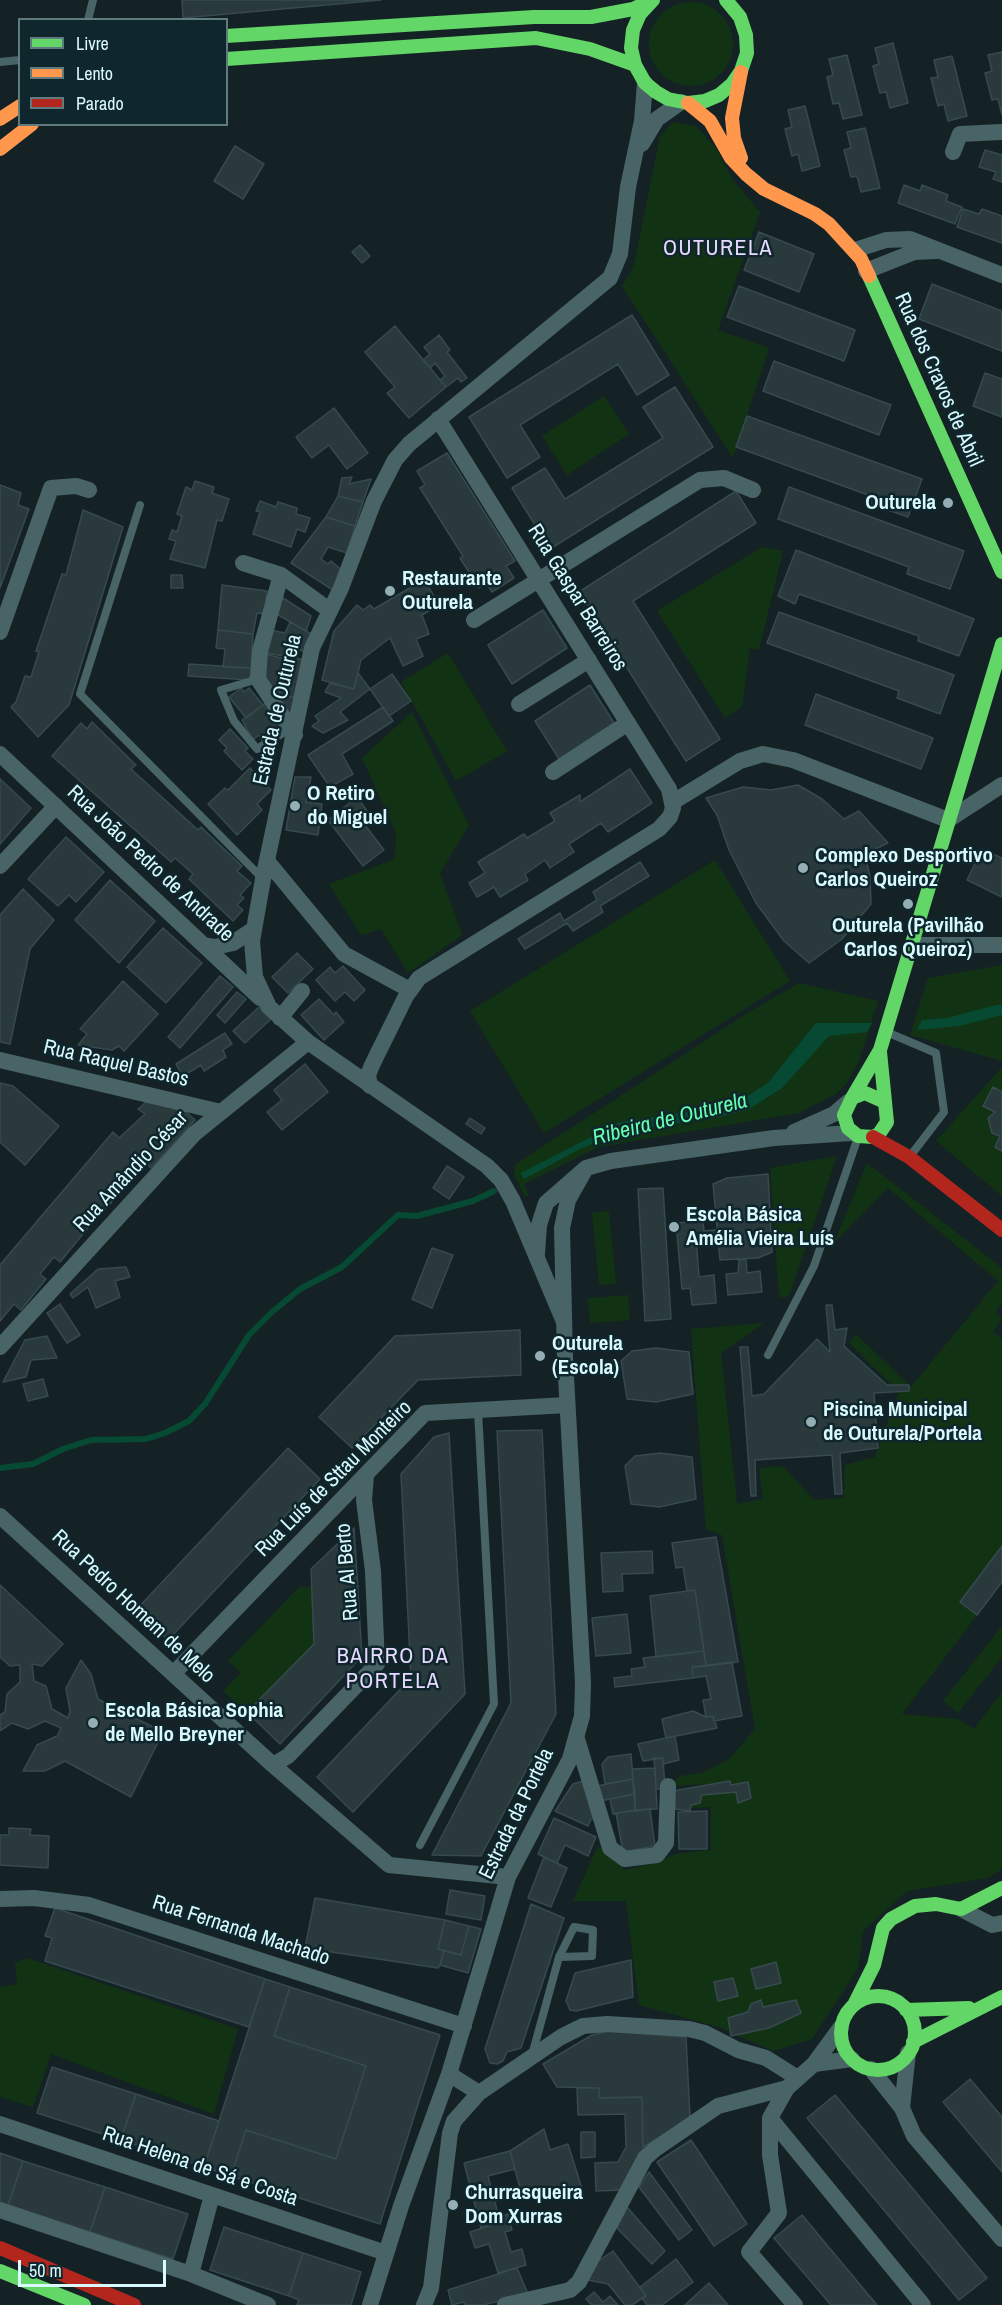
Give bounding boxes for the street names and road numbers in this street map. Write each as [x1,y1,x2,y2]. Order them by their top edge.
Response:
street label: Rua dos Cravos de Abril [888,289,988,471]
street label: Rua Gaspar Barreiros [522,520,632,676]
street label: Estrada de Outurela [248,632,308,788]
street label: Rua João Pedro de Andrade [62,780,238,948]
street label: Rua Raquel Bastos [41,1035,191,1093]
street label: Rua Amândio César [69,1106,193,1238]
street label: Rua Luís de Sttau Monteiro [251,1396,417,1562]
street label: Rua Al Berto [331,1522,365,1622]
street label: Rua Pedro Homem de Melo [46,1525,220,1689]
street label: Estrada da Portela [474,1744,560,1884]
street label: Rua Fernanda Machado [149,1890,333,1972]
street label: Rua Helena de Sá e Costa [99,2122,301,2212]

